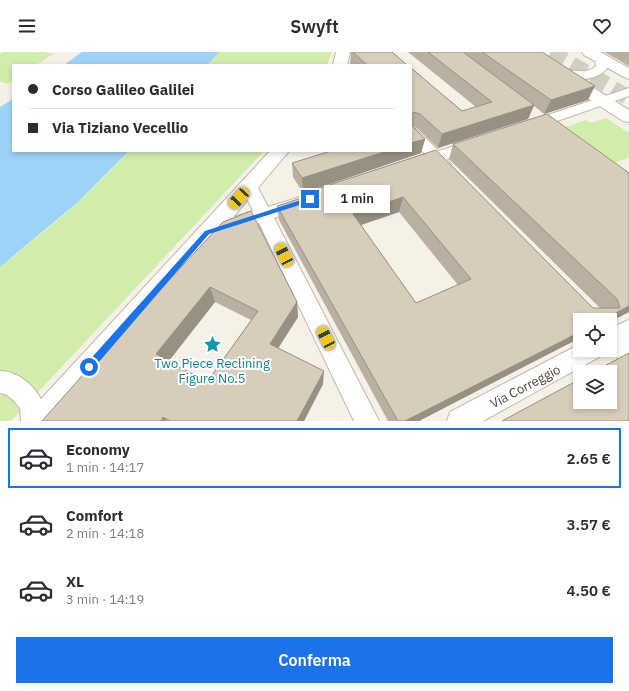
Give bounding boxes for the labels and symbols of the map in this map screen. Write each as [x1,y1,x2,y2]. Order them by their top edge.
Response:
car [226,185,252,211]
callout: 1 min [324,185,390,213]
route end [301,190,319,208]
car [273,242,295,268]
car [315,325,337,351]
place icon: Two Piece Reclining Figure No.5 [202,334,222,354]
place label: Two Piece Reclining Figure No.5 [154,355,270,387]
route start [80,358,98,376]
street label: Via Correggio [487,361,563,412]

